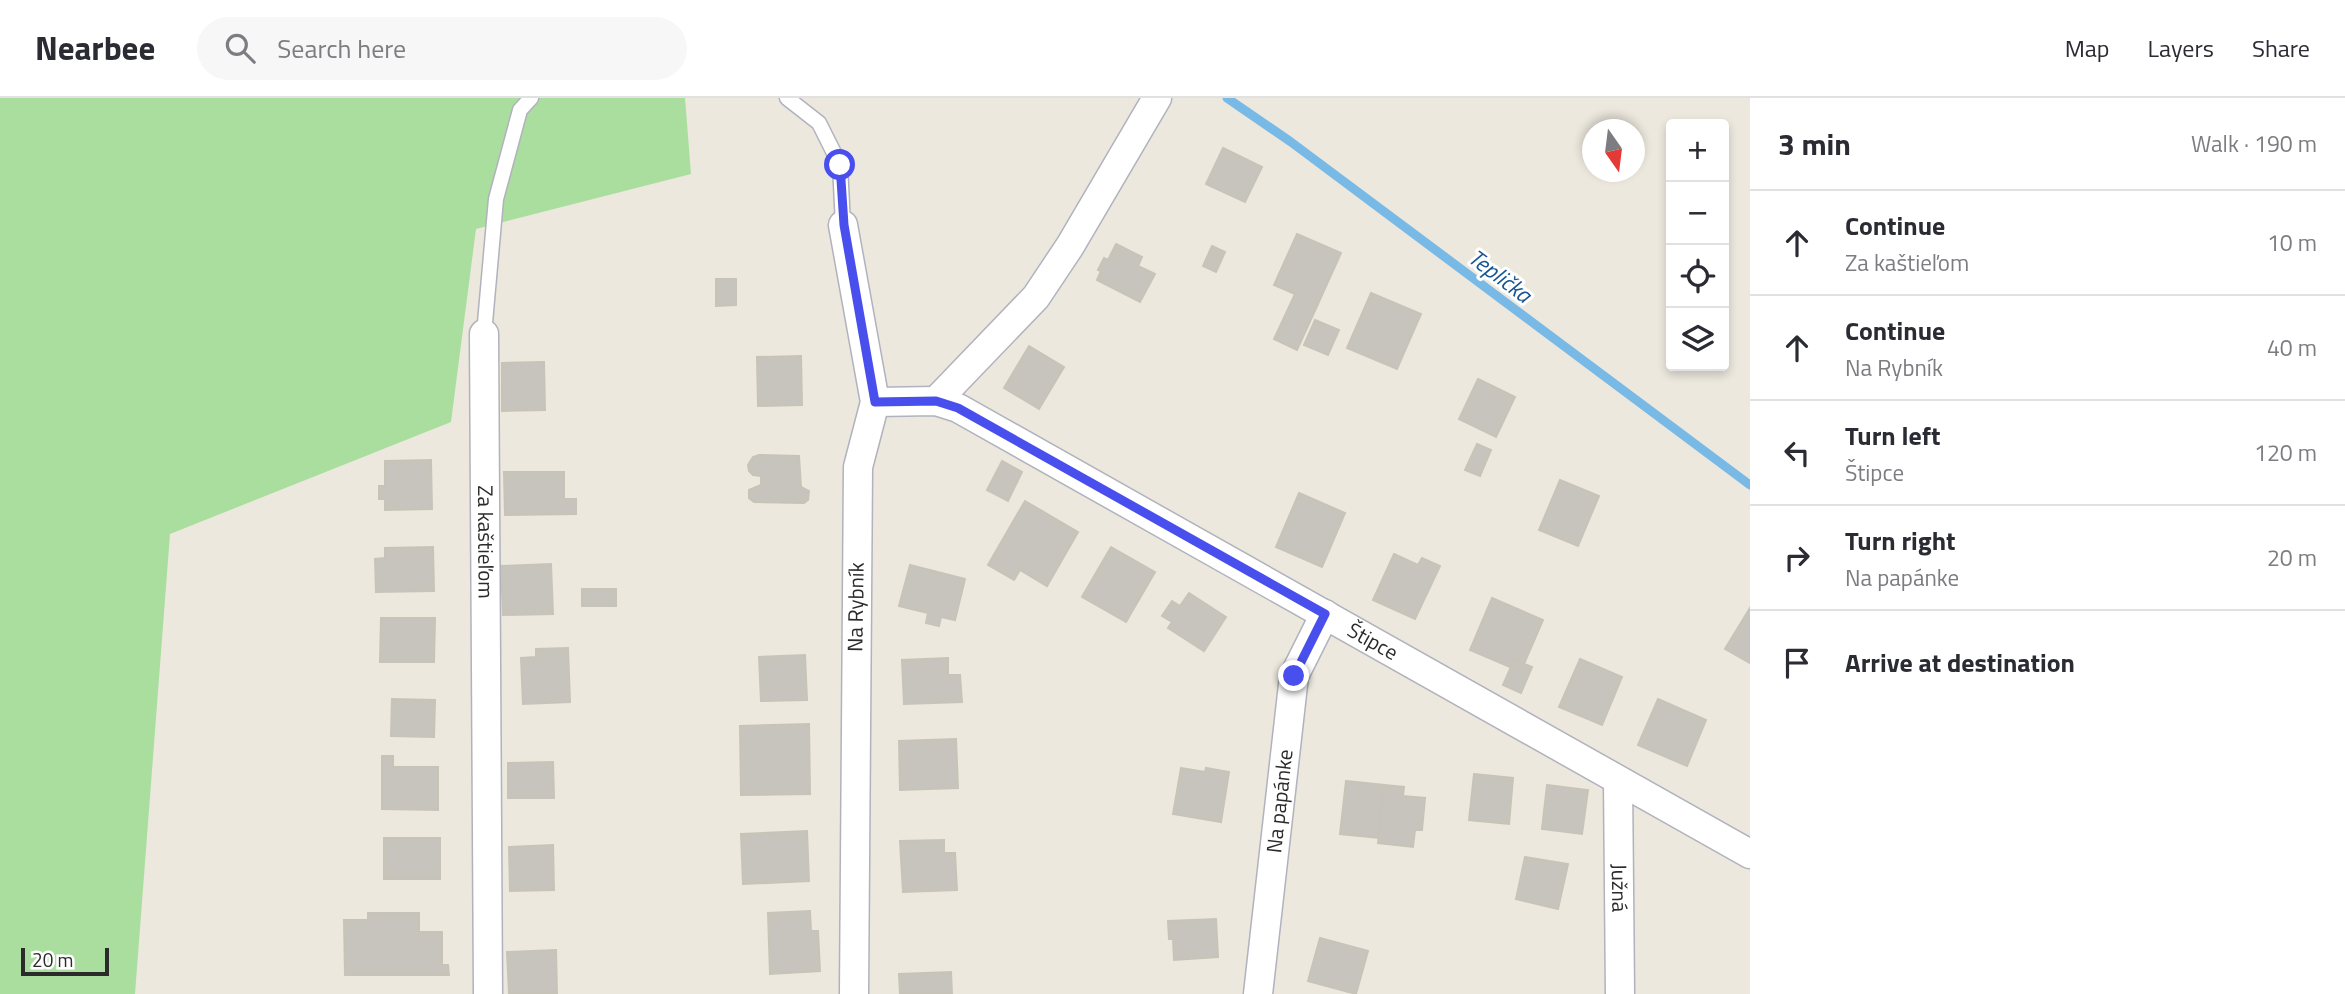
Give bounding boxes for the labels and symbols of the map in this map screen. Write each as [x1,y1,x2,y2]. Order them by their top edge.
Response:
north arrow [1582,119,1645,182]
route start [824,149,855,180]
water label: Teplička [1461,240,1541,312]
street label: Za kaštieľom [470,485,503,599]
street label: Na Rybník [838,562,872,652]
street label: Štipce [1342,613,1405,668]
route end [1278,660,1309,691]
street label: Na papánke [1257,748,1301,855]
street label: Južná [1604,864,1636,913]
scale bar [21,945,108,977]

